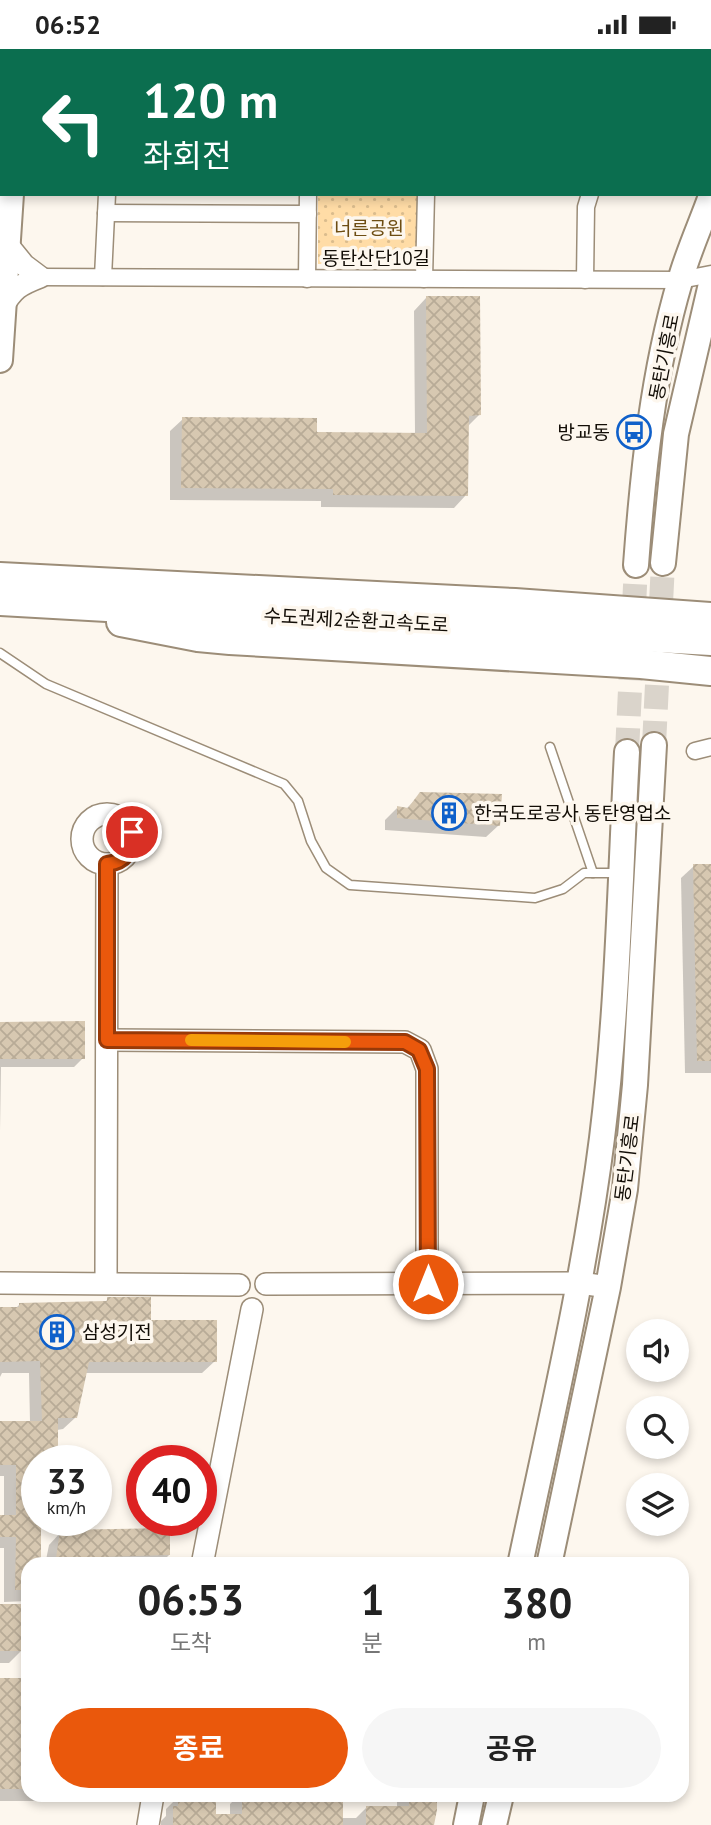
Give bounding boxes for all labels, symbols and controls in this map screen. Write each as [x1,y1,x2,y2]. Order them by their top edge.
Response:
text: 06:52 [35,8,101,41]
text: 120 m [143,68,278,132]
icon: left [28,77,119,168]
text: 좌회전 [143,134,231,176]
park label: 너른공원 [334,216,404,240]
street label: 동탄산단10길 [322,246,430,270]
street label: 동탄기흥로 [644,312,684,402]
bus stop icon: 방교동 [615,413,653,451]
place label: 방교동 [558,420,610,444]
street label: 수도권제2순환고속도로 [263,603,449,637]
building icon: 한국도로공사 동탄영업소 [430,794,468,832]
place label: 한국도로공사 동탄영업소 [474,801,671,825]
pin [102,802,162,862]
icon: arrive [113,813,151,851]
street label: 동탄기흥로 [610,1113,644,1203]
position arrow [391,1247,465,1321]
building icon: 삼성기전 [38,1313,76,1351]
map controls [626,1319,689,1536]
button: sound [626,1319,689,1382]
place label: 삼성기전 [82,1320,152,1344]
button: search [626,1396,689,1459]
speed limit sign: 40 [126,1445,217,1536]
text: 33 [47,1458,86,1504]
button: layers [626,1473,689,1536]
text: km/h [47,1496,86,1519]
text: 06:53 [138,1572,244,1627]
text: 1 [361,1572,384,1627]
text: 380 [501,1575,572,1630]
text: m [527,1627,546,1656]
text: 도착 [170,1628,212,1657]
text: 분 [362,1628,383,1657]
button: 종료 [49,1708,348,1788]
button: 공유 [362,1708,661,1788]

